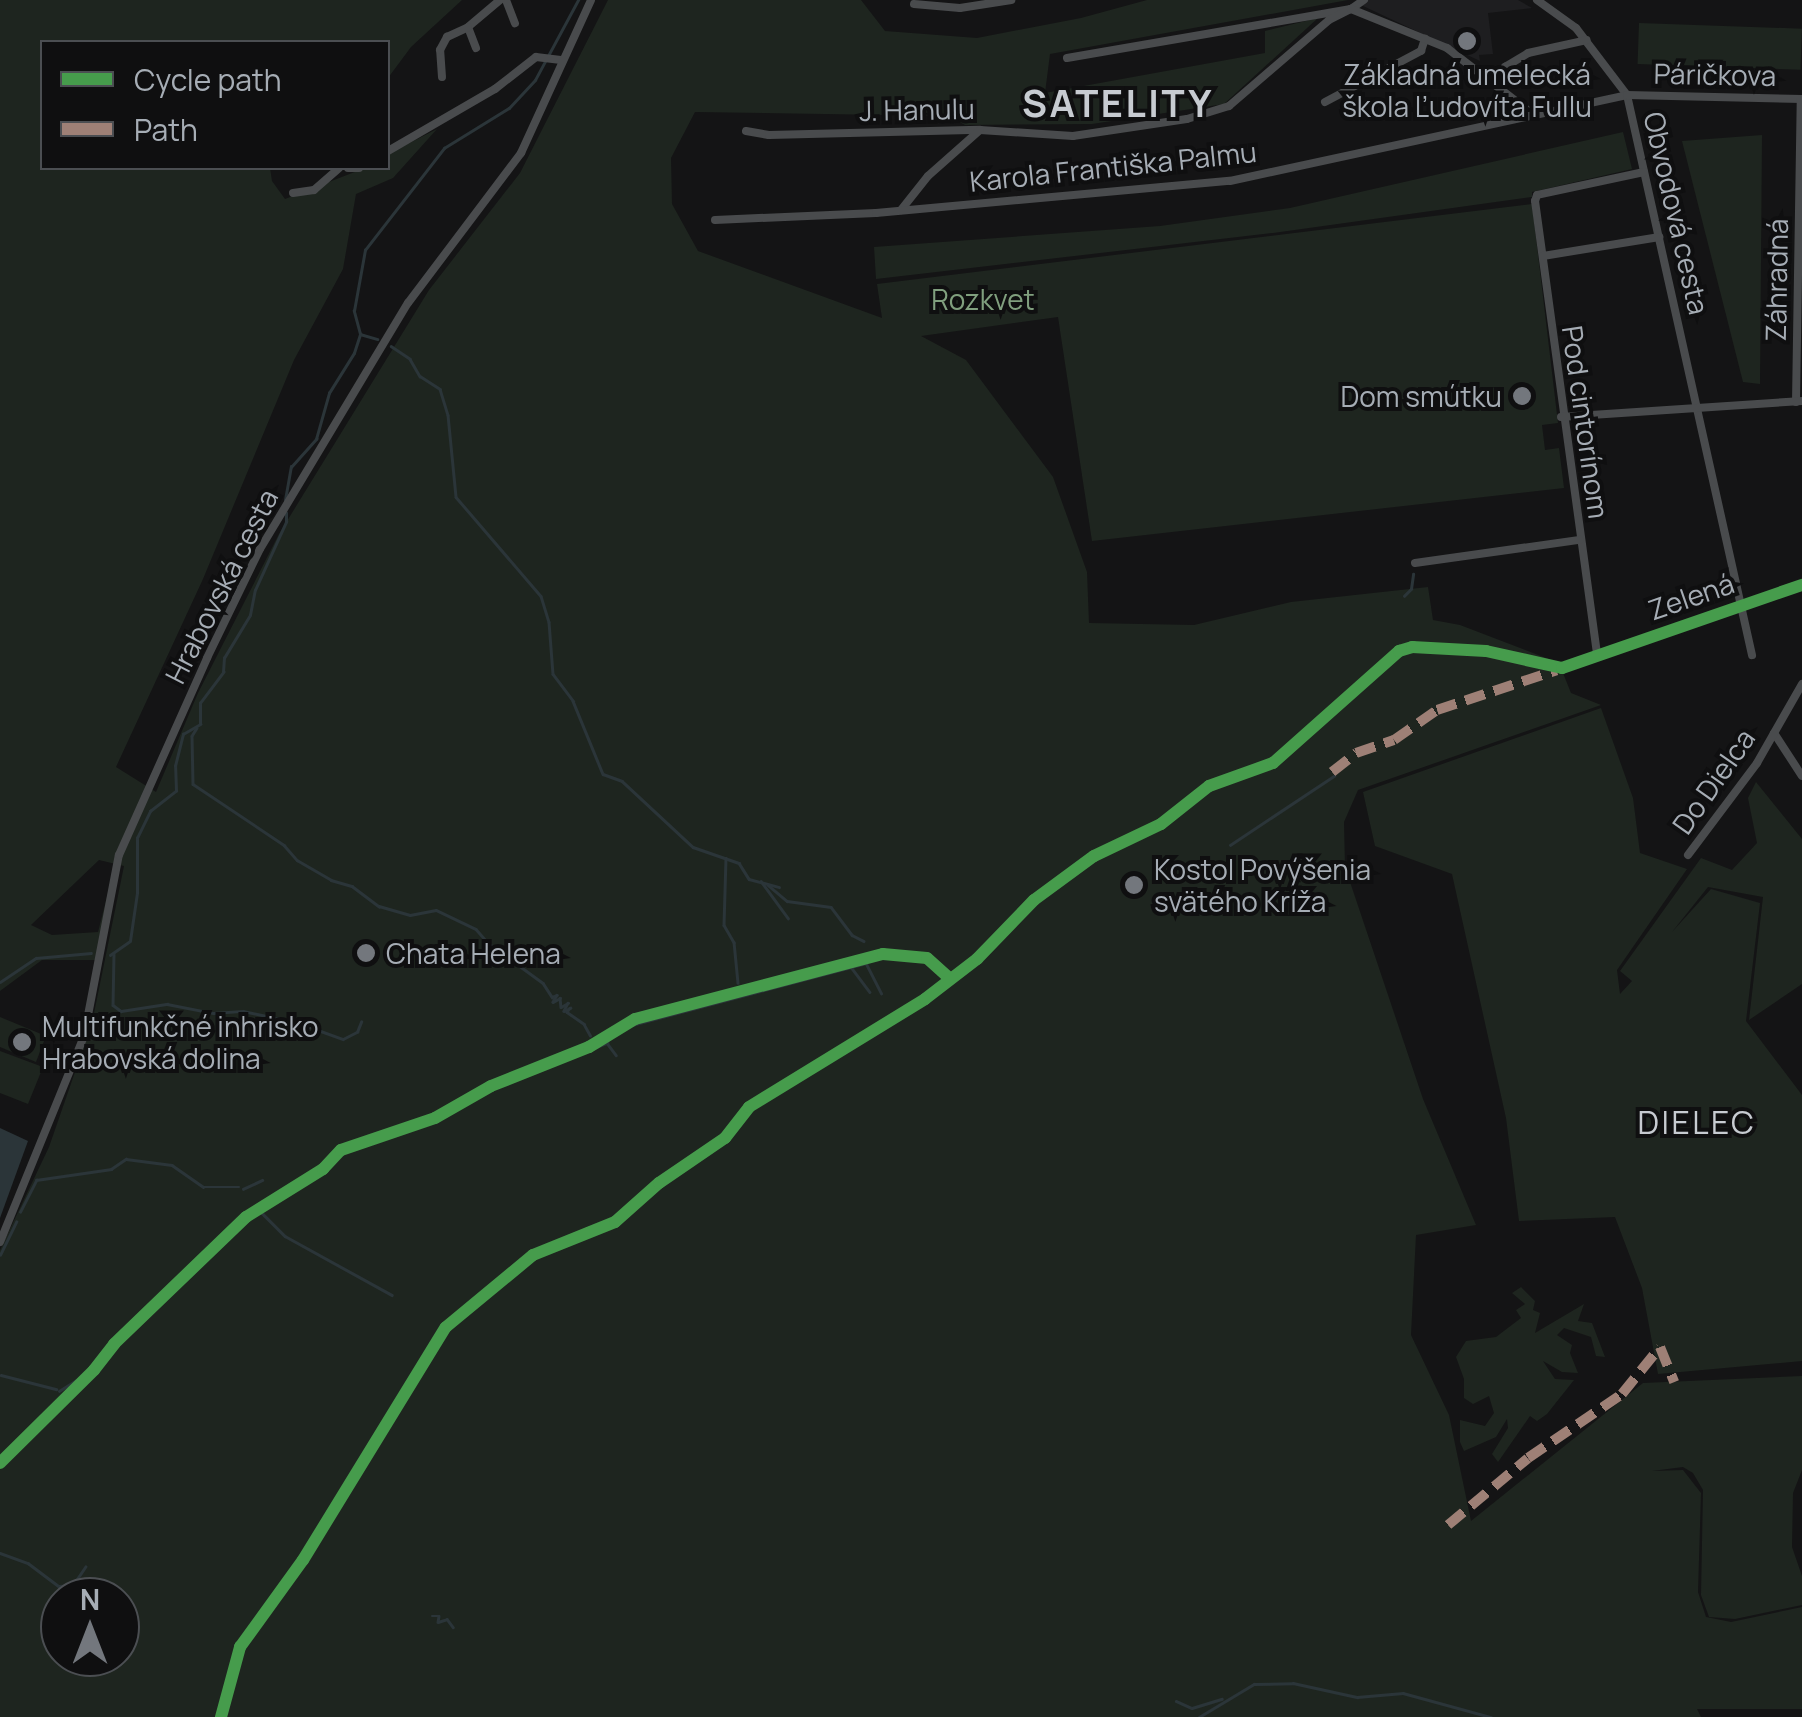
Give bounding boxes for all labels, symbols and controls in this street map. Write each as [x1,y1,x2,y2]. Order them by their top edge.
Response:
marker: Základná umelecká škola Ľudovíta Fullu [1456,30,1478,52]
legend [40,40,390,170]
street label: Páričkova [1653,56,1777,92]
place label: Základná umelecká škola Ľudovíta Fullu [1342,57,1592,123]
text: Cycle path [134,59,282,100]
district label: SATELITY [1022,80,1214,126]
street label: J. Hanulu [859,91,975,127]
text: Path [134,109,198,150]
street label: Obvodová cesta [1637,109,1717,317]
street label: Karola Františka Palmu [968,134,1258,198]
street label: Záhradná [1758,218,1794,342]
park label: Rozkvet [931,282,1035,316]
street label: Pod cintorínom [1556,323,1616,521]
place label: Dom smútku [1340,379,1502,413]
marker: Dom smútku [1511,385,1533,407]
street label: Hrabovská cesta [158,483,284,689]
street label: Zelená [1644,566,1738,626]
street label: Do Dielca [1665,722,1761,840]
place label: Kostol Povýšenia svätého Kríža [1154,852,1371,918]
marker: Kostol Povýšenia svätého Kríža [1123,874,1145,896]
place label: Chata Helena [386,936,561,970]
marker: Chata Helena [355,942,377,964]
place label: Multifunkčné inhrisko Hrabovská dolina [42,1009,319,1075]
marker: Multifunkčné inhrisko Hrabovská dolina [11,1031,33,1053]
district label: DIELEC [1638,1103,1756,1141]
north arrow [40,1577,140,1677]
text: N [80,1580,100,1618]

